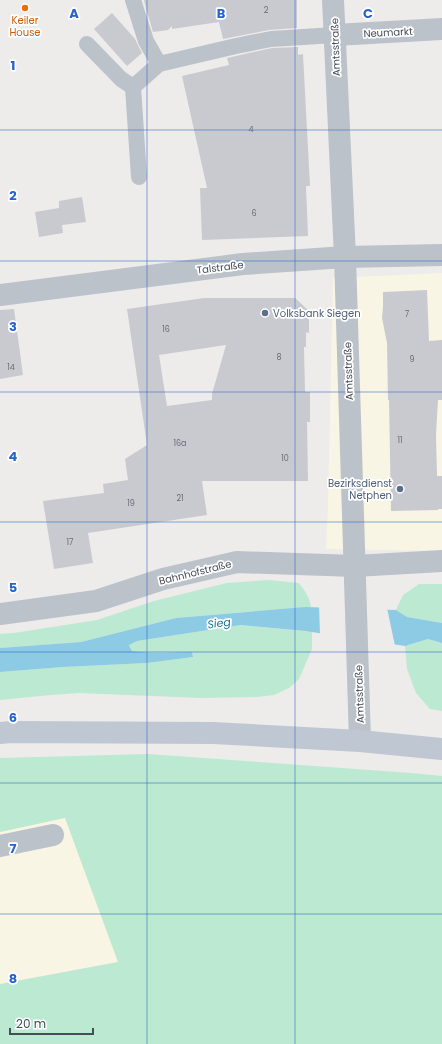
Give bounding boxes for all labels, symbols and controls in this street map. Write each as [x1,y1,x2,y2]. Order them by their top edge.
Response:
marker: Keiler House [20,3,30,13]
text: A [69,4,79,23]
text: B [217,4,226,23]
text: C [363,4,373,23]
house number: 2 [264,5,269,16]
place label: Keiler House [9,13,41,40]
street label: Amtsstraße [327,18,344,76]
street label: Neumarkt [363,24,413,41]
text: 1 [11,56,15,75]
house number: 4 [248,124,254,135]
text: 2 [9,186,17,205]
house number: 6 [251,208,257,219]
street label: Talstraße [196,257,244,278]
place label: Volksbank Siegen [273,306,361,321]
marker: Volksbank Siegen [260,308,270,318]
house number: 7 [405,309,410,320]
text: 3 [9,317,17,336]
house number: 16 [162,324,170,335]
street label: Amtsstraße [340,342,357,400]
house number: 8 [276,352,282,363]
house number: 9 [409,354,415,365]
house number: 14 [7,362,15,373]
house number: 11 [397,435,403,446]
house number: 16a [173,438,187,449]
text: 4 [9,447,18,466]
house number: 10 [281,453,289,464]
place label: Bezirksdienst Netphen [328,476,392,503]
marker: Bezirksdienst Netphen [395,484,405,494]
house number: 21 [176,493,184,504]
house number: 19 [127,498,135,509]
house number: 17 [67,537,74,548]
street label: Bahnhofstraße [157,556,233,589]
text: 5 [9,578,17,597]
water label: Sieg [206,614,232,632]
street label: Amtsstraße [351,665,368,723]
text: 6 [9,708,17,727]
text: 7 [10,839,17,858]
text: 8 [9,969,17,988]
scale bar [10,1010,93,1036]
text: 20 m [16,1015,46,1032]

